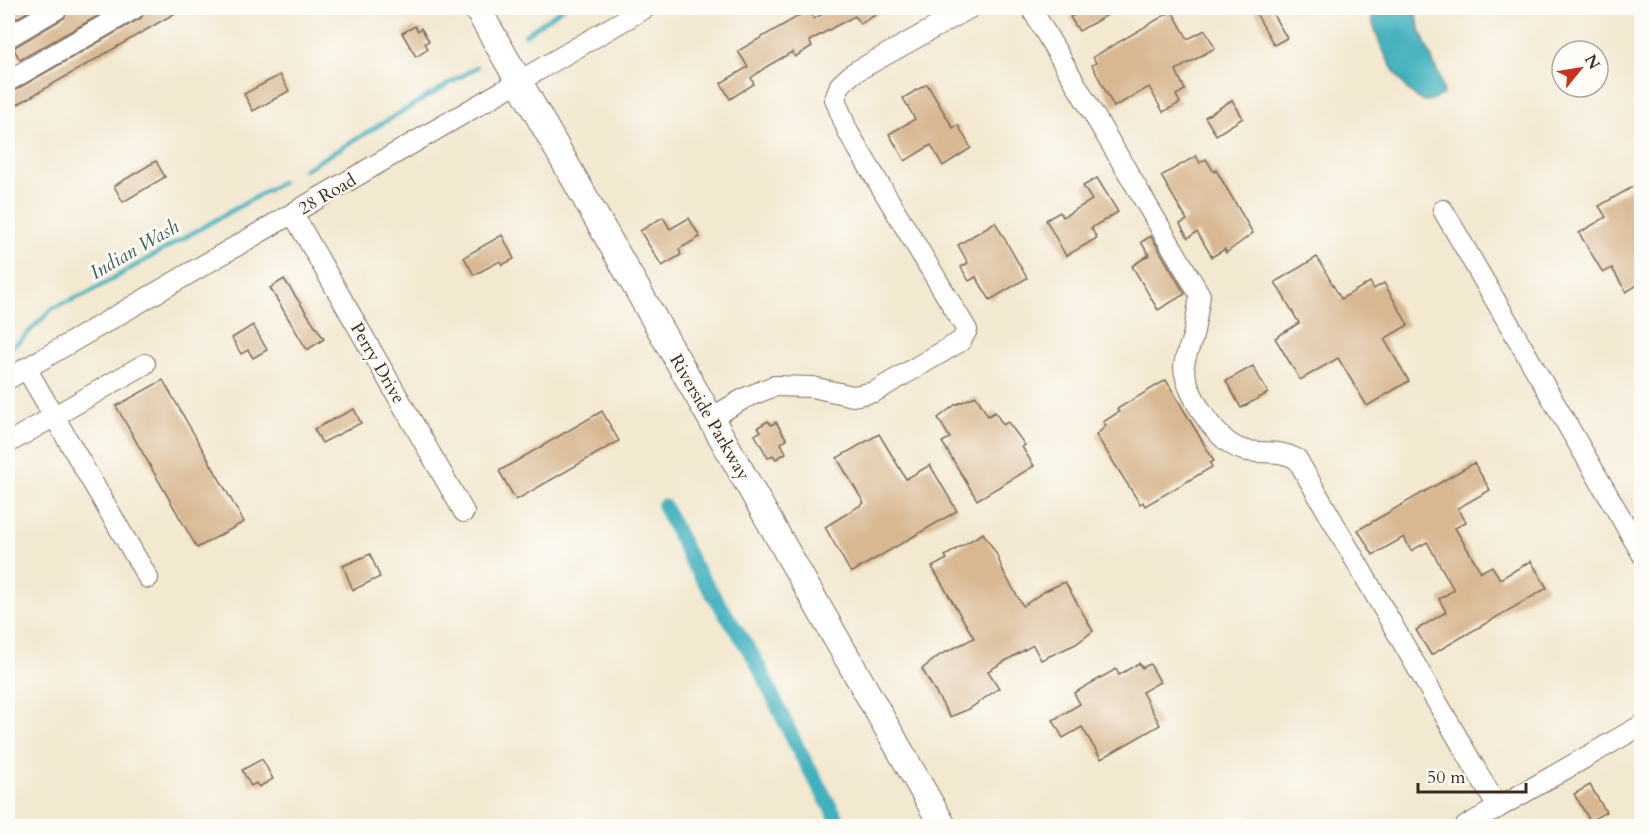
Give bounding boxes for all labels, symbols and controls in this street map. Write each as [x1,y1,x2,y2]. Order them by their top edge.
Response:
north arrow [1550,39,1610,99]
text: N [1579,50,1605,74]
street label: 28 Road [294,168,361,221]
water label: Indian Wash [85,213,184,286]
street label: Perry Drive [344,318,411,408]
street label: Riverside Parkway [663,350,756,485]
scale bar [1418,756,1526,794]
text: 50 m [1427,765,1466,790]

